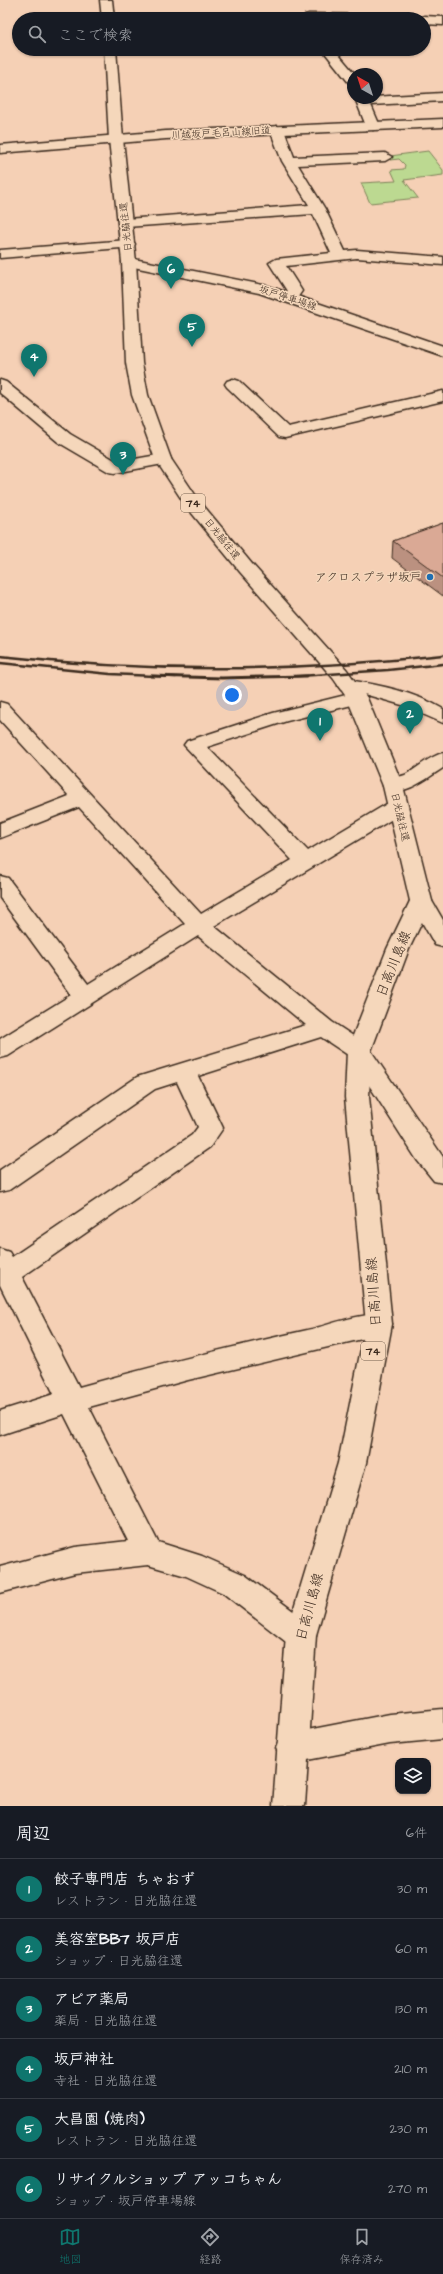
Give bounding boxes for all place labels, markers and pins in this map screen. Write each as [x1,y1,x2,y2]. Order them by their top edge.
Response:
pin: 6 [158,256,184,289]
pin: 5 [179,314,205,347]
pin: 4 [21,344,47,377]
pin: 3 [110,442,136,475]
place label: アクロスプラザ坂戸 [315,569,422,586]
marker: アクロスプラザ坂戸 [425,572,435,582]
pin: 2 [397,701,423,734]
pin: 1 [307,708,333,741]

